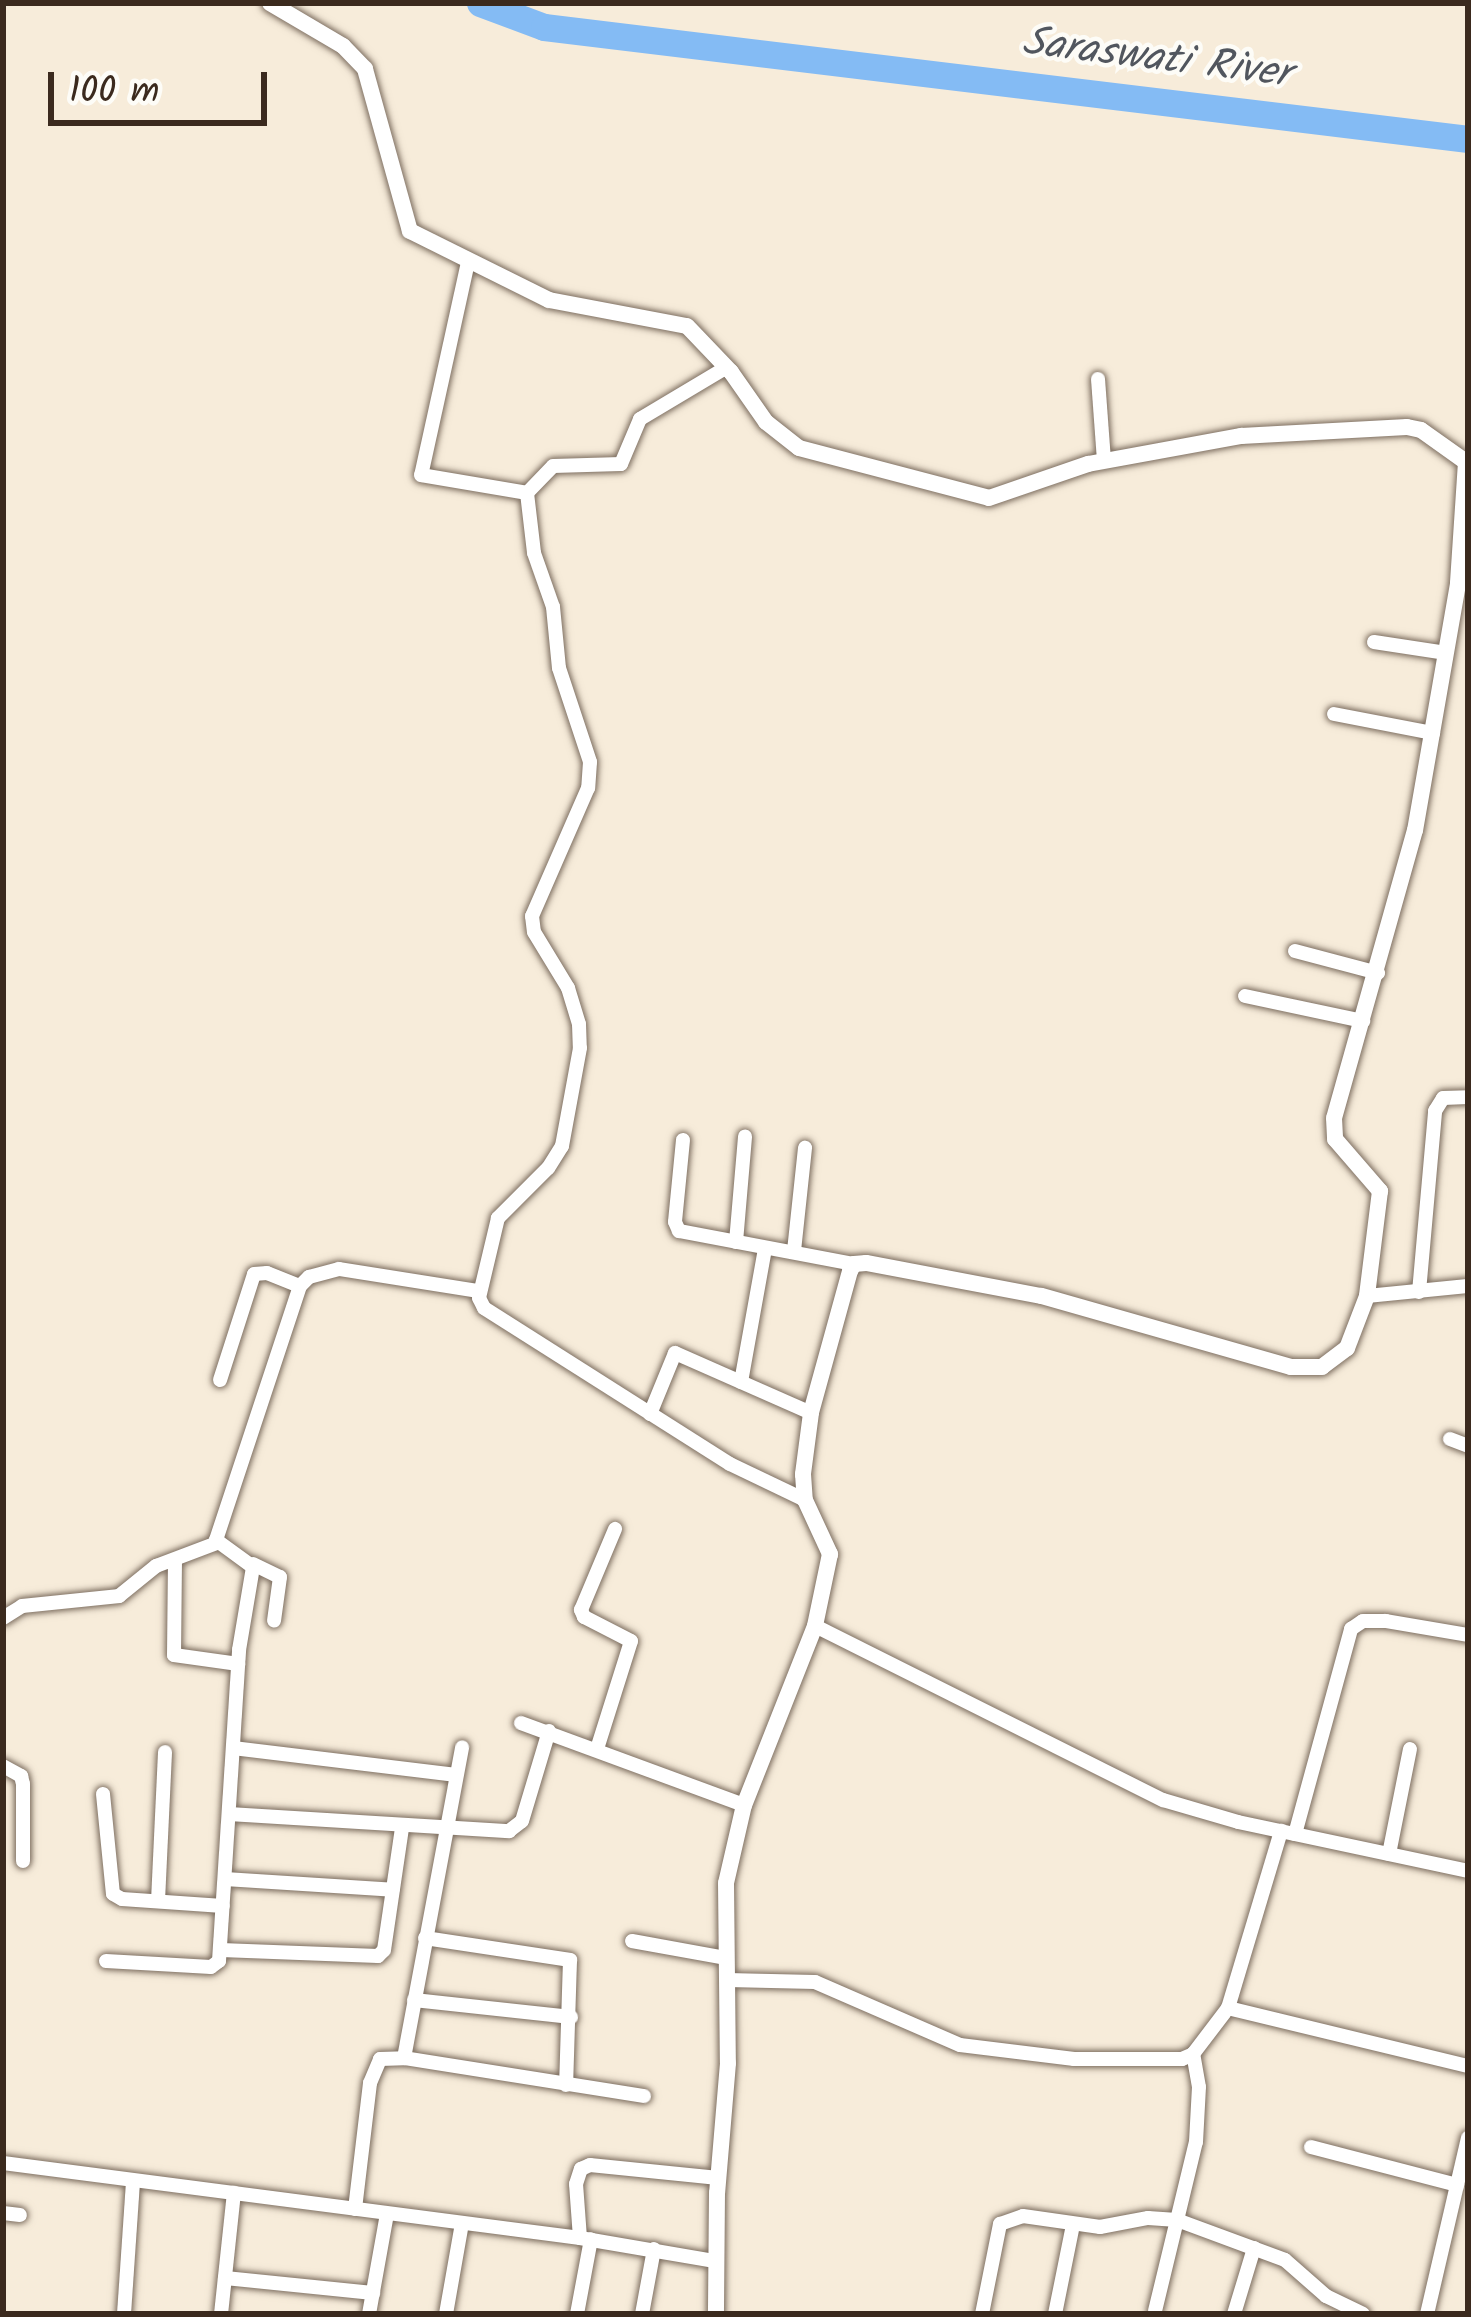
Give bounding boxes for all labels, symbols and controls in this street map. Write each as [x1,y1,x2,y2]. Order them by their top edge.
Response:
water label: Saraswati River [1019,18,1293,100]
scale bar [54,48,273,122]
text: 100 m [69,64,159,121]

